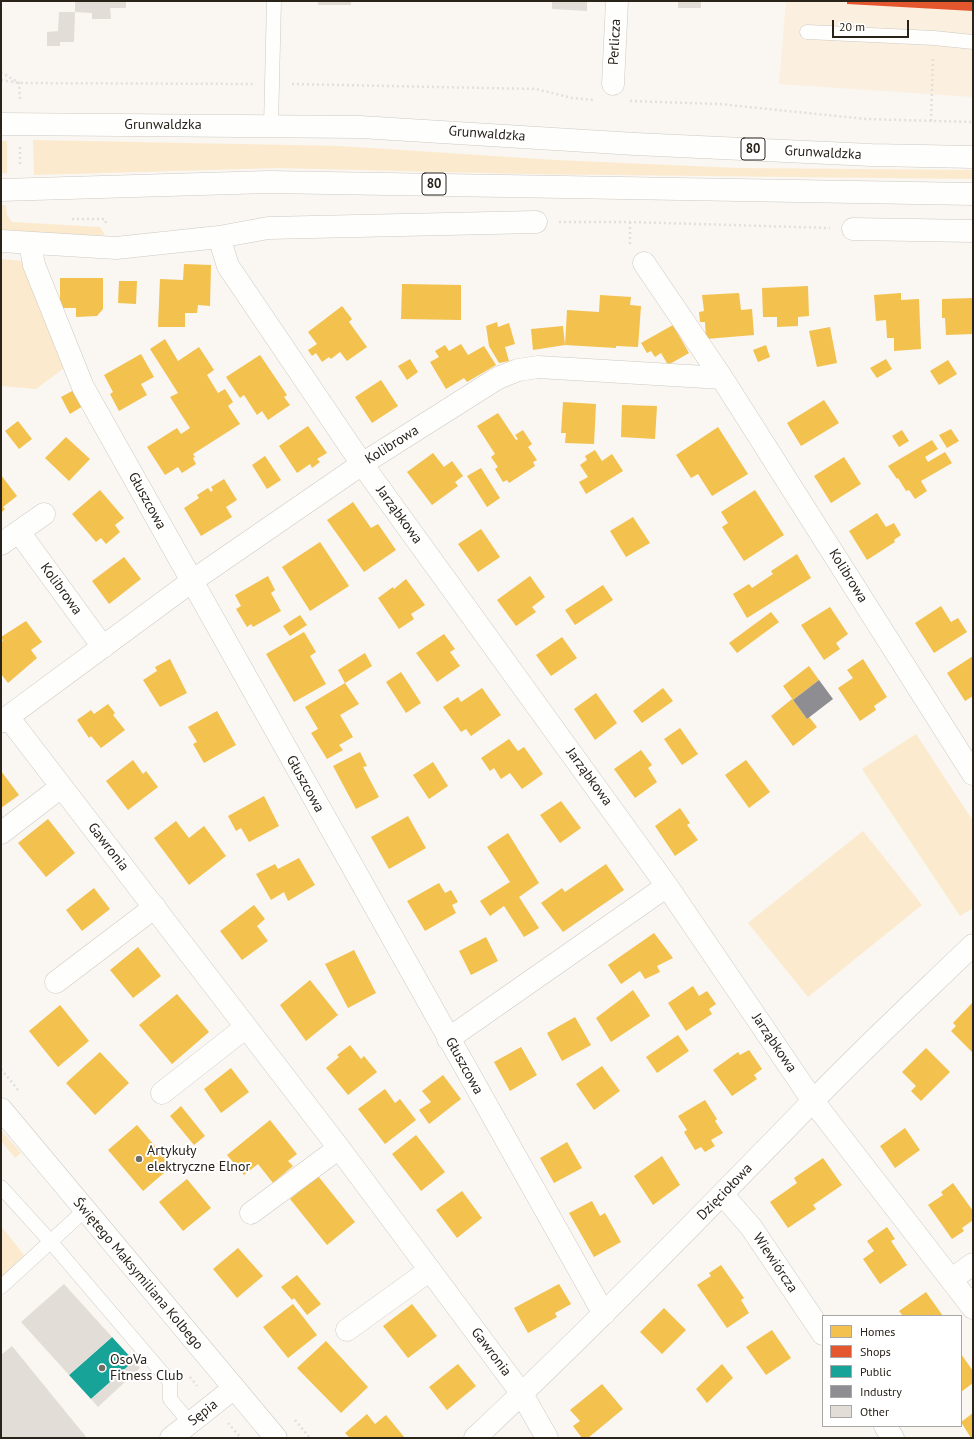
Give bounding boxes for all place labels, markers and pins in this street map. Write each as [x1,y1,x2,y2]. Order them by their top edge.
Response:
place label: Artykuły elektryczne Elnor [147,1143,250,1176]
marker: Artykuły elektryczne Elnor [134,1154,144,1164]
place label: OsoVa Fitness Club [110,1352,183,1384]
marker: OsoVa Fitness Club [97,1363,107,1373]

